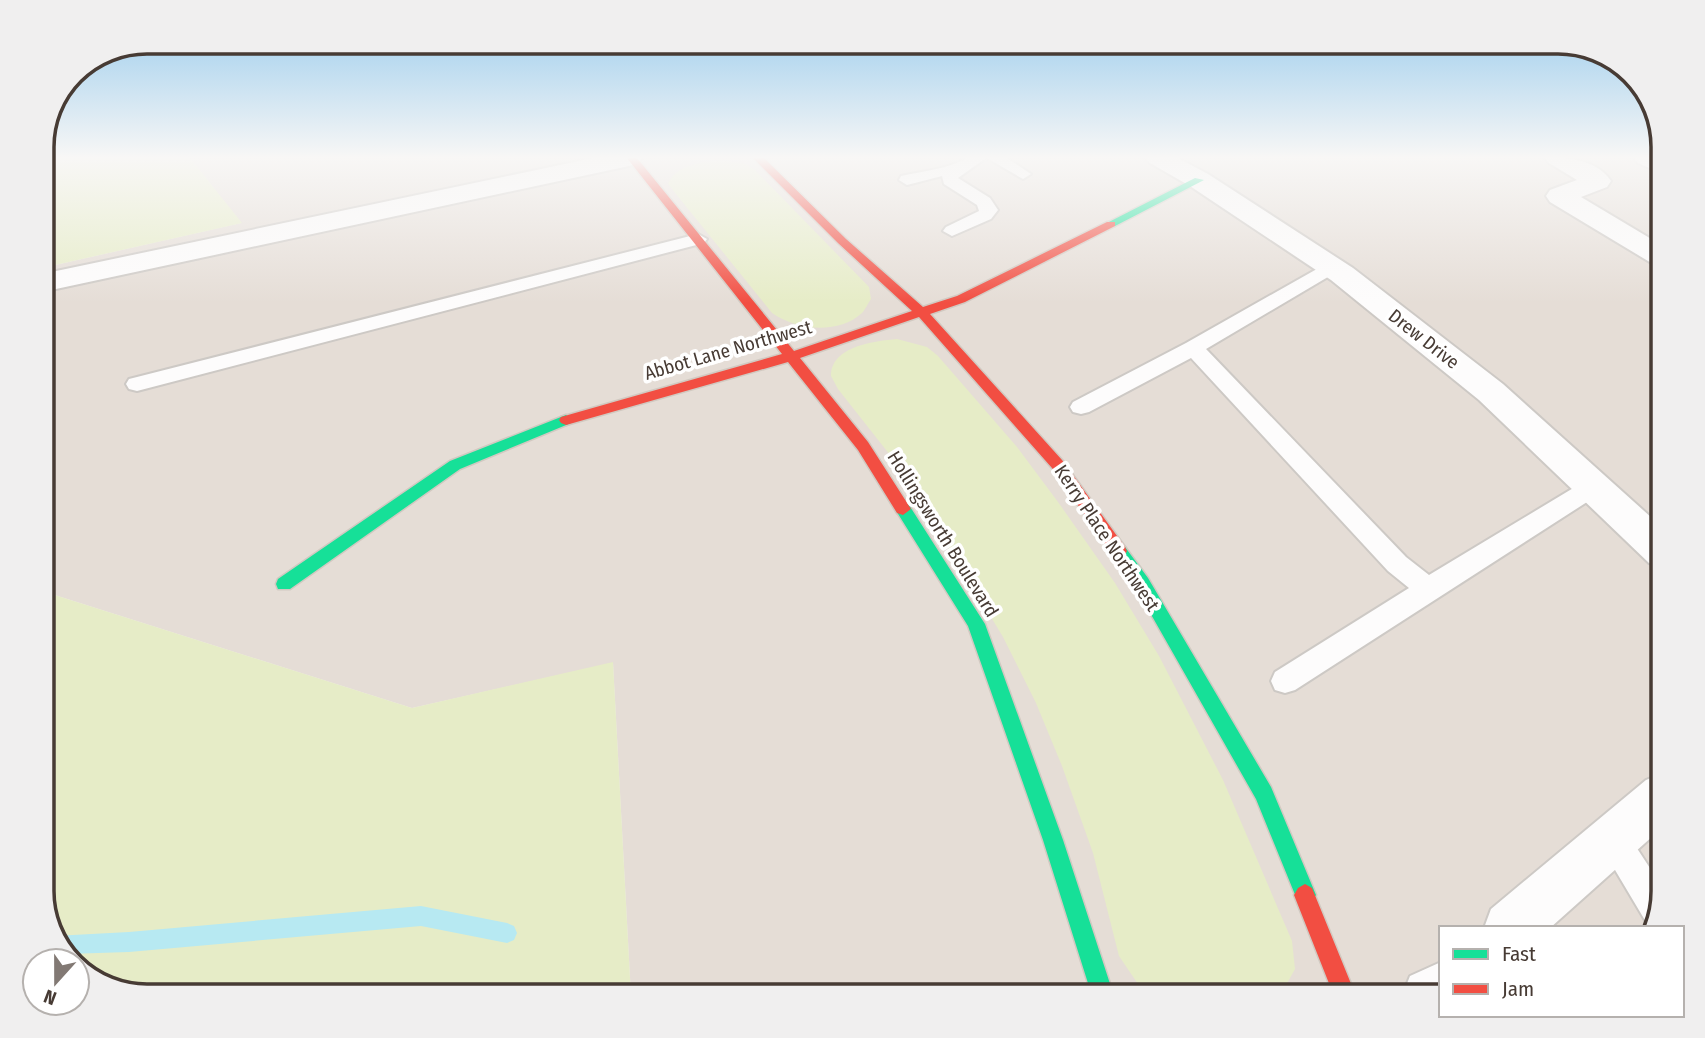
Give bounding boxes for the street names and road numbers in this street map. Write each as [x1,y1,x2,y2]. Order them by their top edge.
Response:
street label: Drew Drive [1384,304,1464,374]
street label: Abbot Lane Northwest [642,315,815,385]
street label: Hollingsworth Boulevard [883,447,1003,621]
street label: Kerry Place Northwest [1050,460,1165,616]

